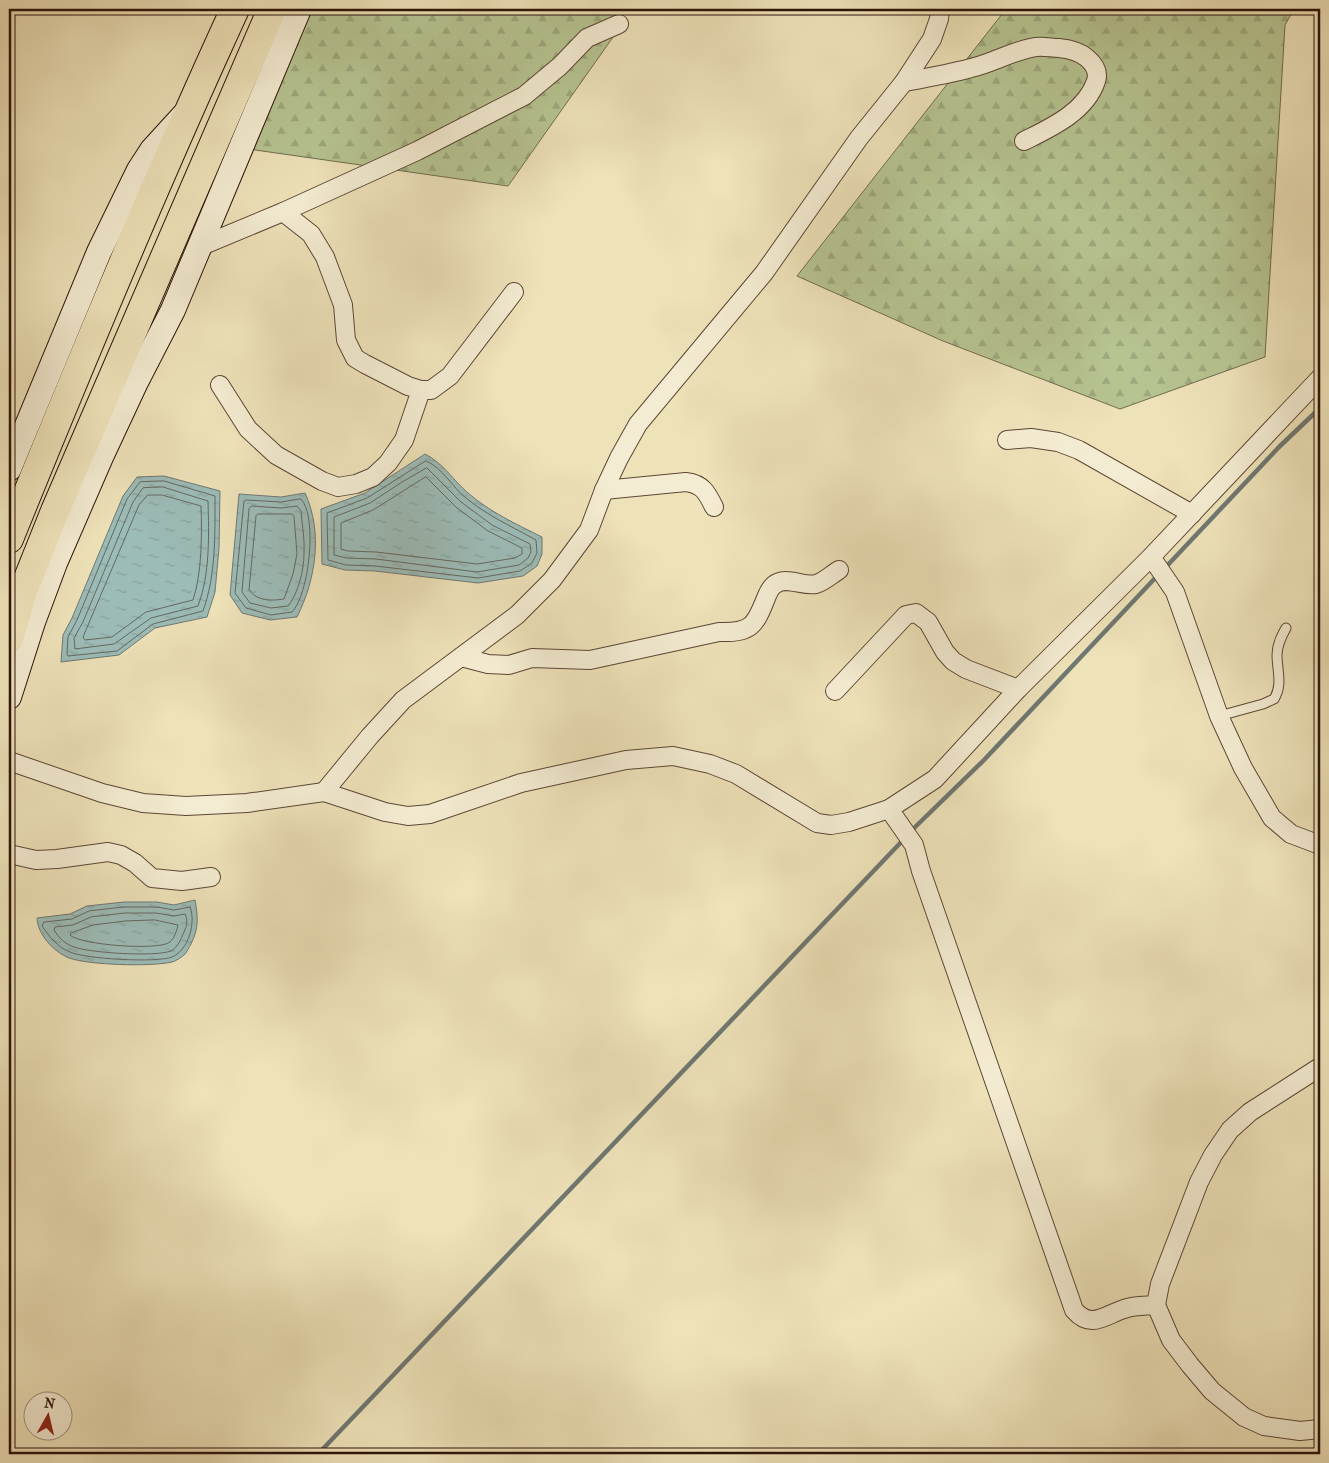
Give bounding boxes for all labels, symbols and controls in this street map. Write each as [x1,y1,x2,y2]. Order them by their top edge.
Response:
north arrow [22,1390,72,1440]
text: N [43,1394,57,1413]

